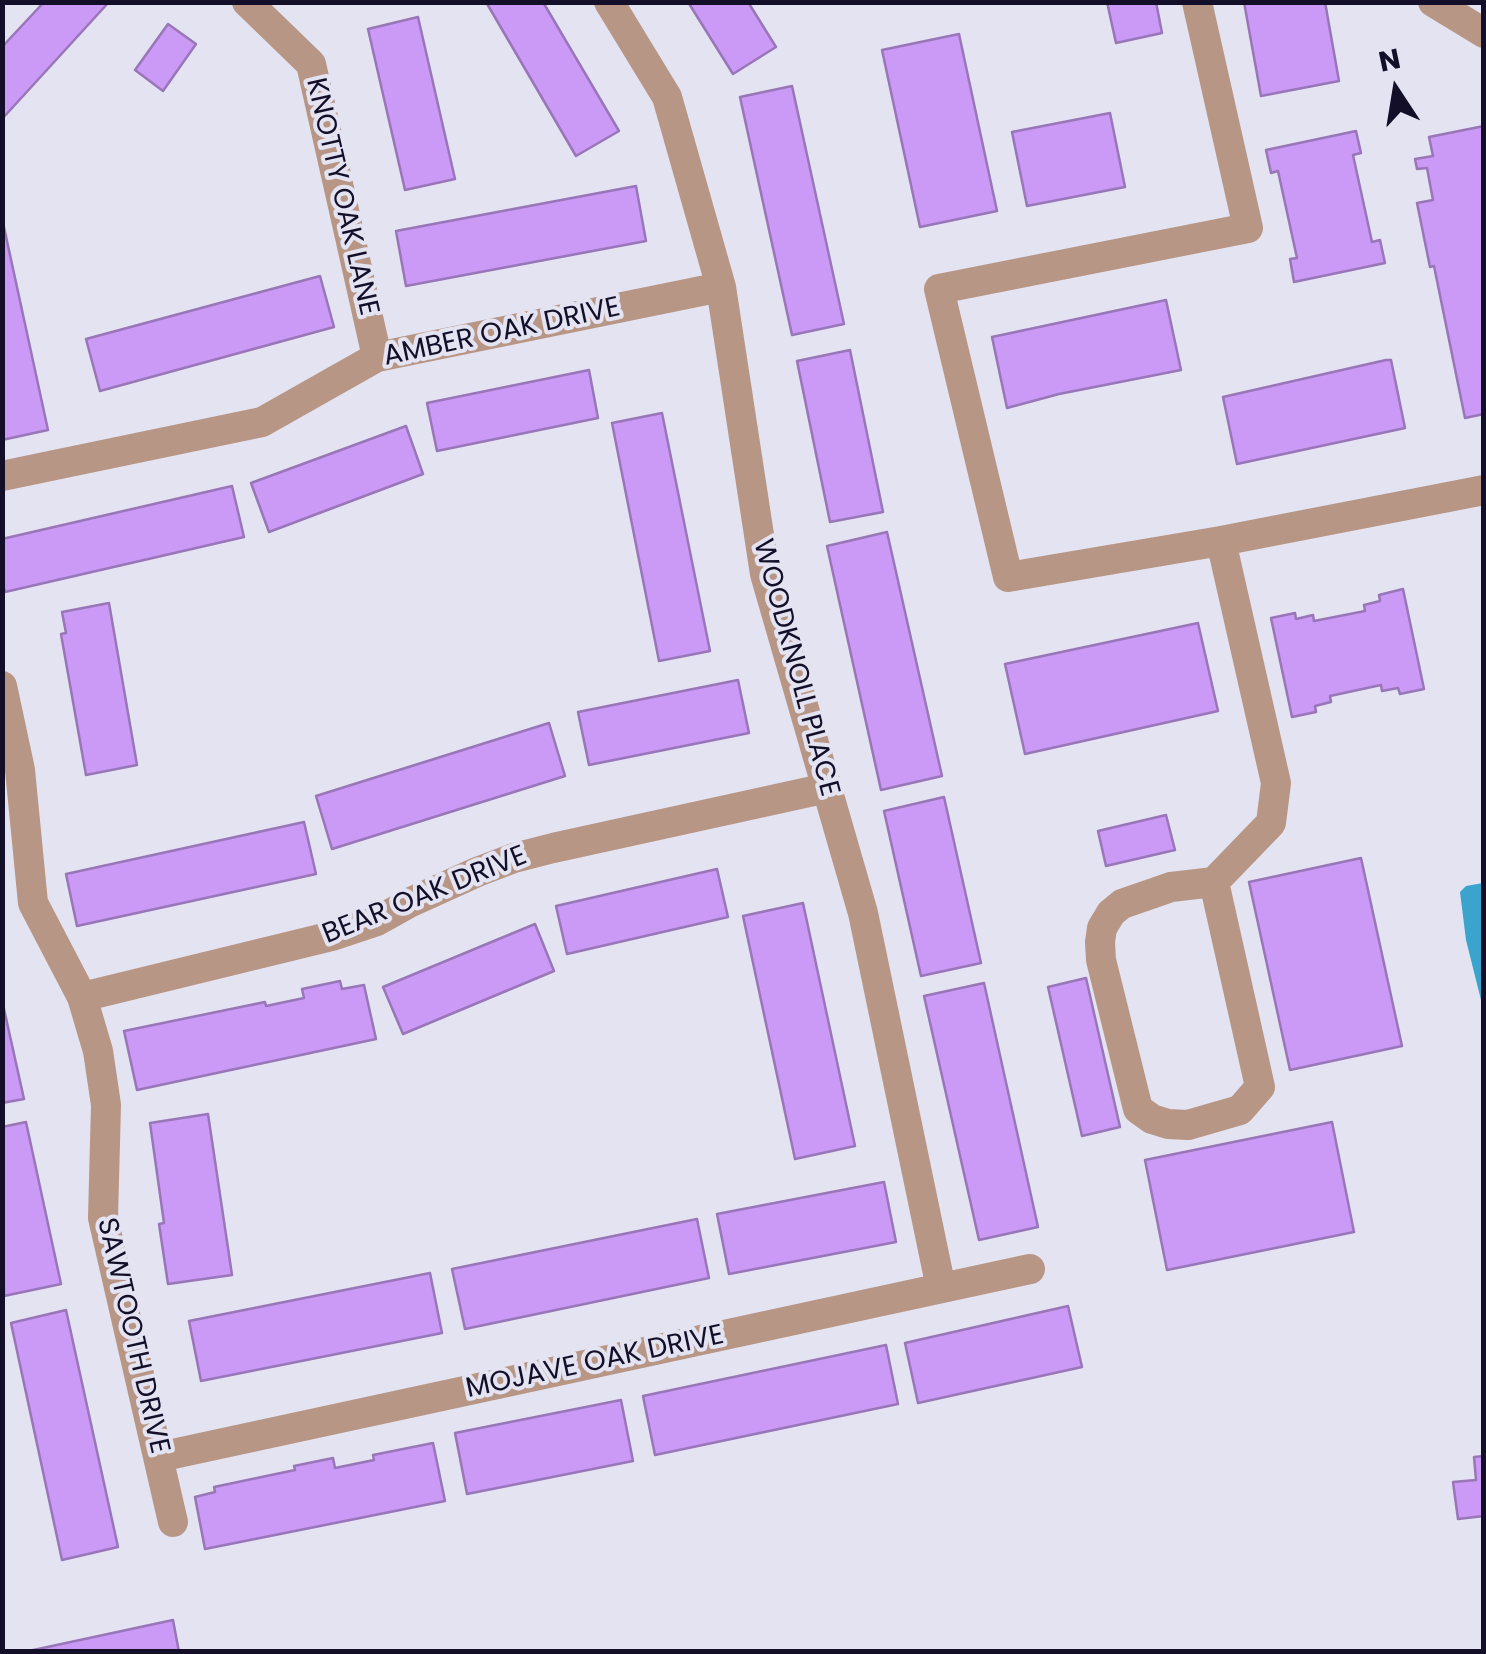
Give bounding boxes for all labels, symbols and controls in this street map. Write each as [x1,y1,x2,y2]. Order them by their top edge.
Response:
text: N [1375,39,1404,81]
north arrow [1346,40,1446,140]
street label: KNOTTY OAK LANE [297,75,385,319]
street label: AMBER OAK DRIVE [381,291,623,375]
street label: WOODKNOLL PLACE [745,536,845,800]
street label: BEAR OAK DRIVE [318,840,532,952]
street label: SAWTOOTH DRIVE [89,1215,175,1457]
street label: MOJAVE OAK DRIVE [463,1319,727,1407]

